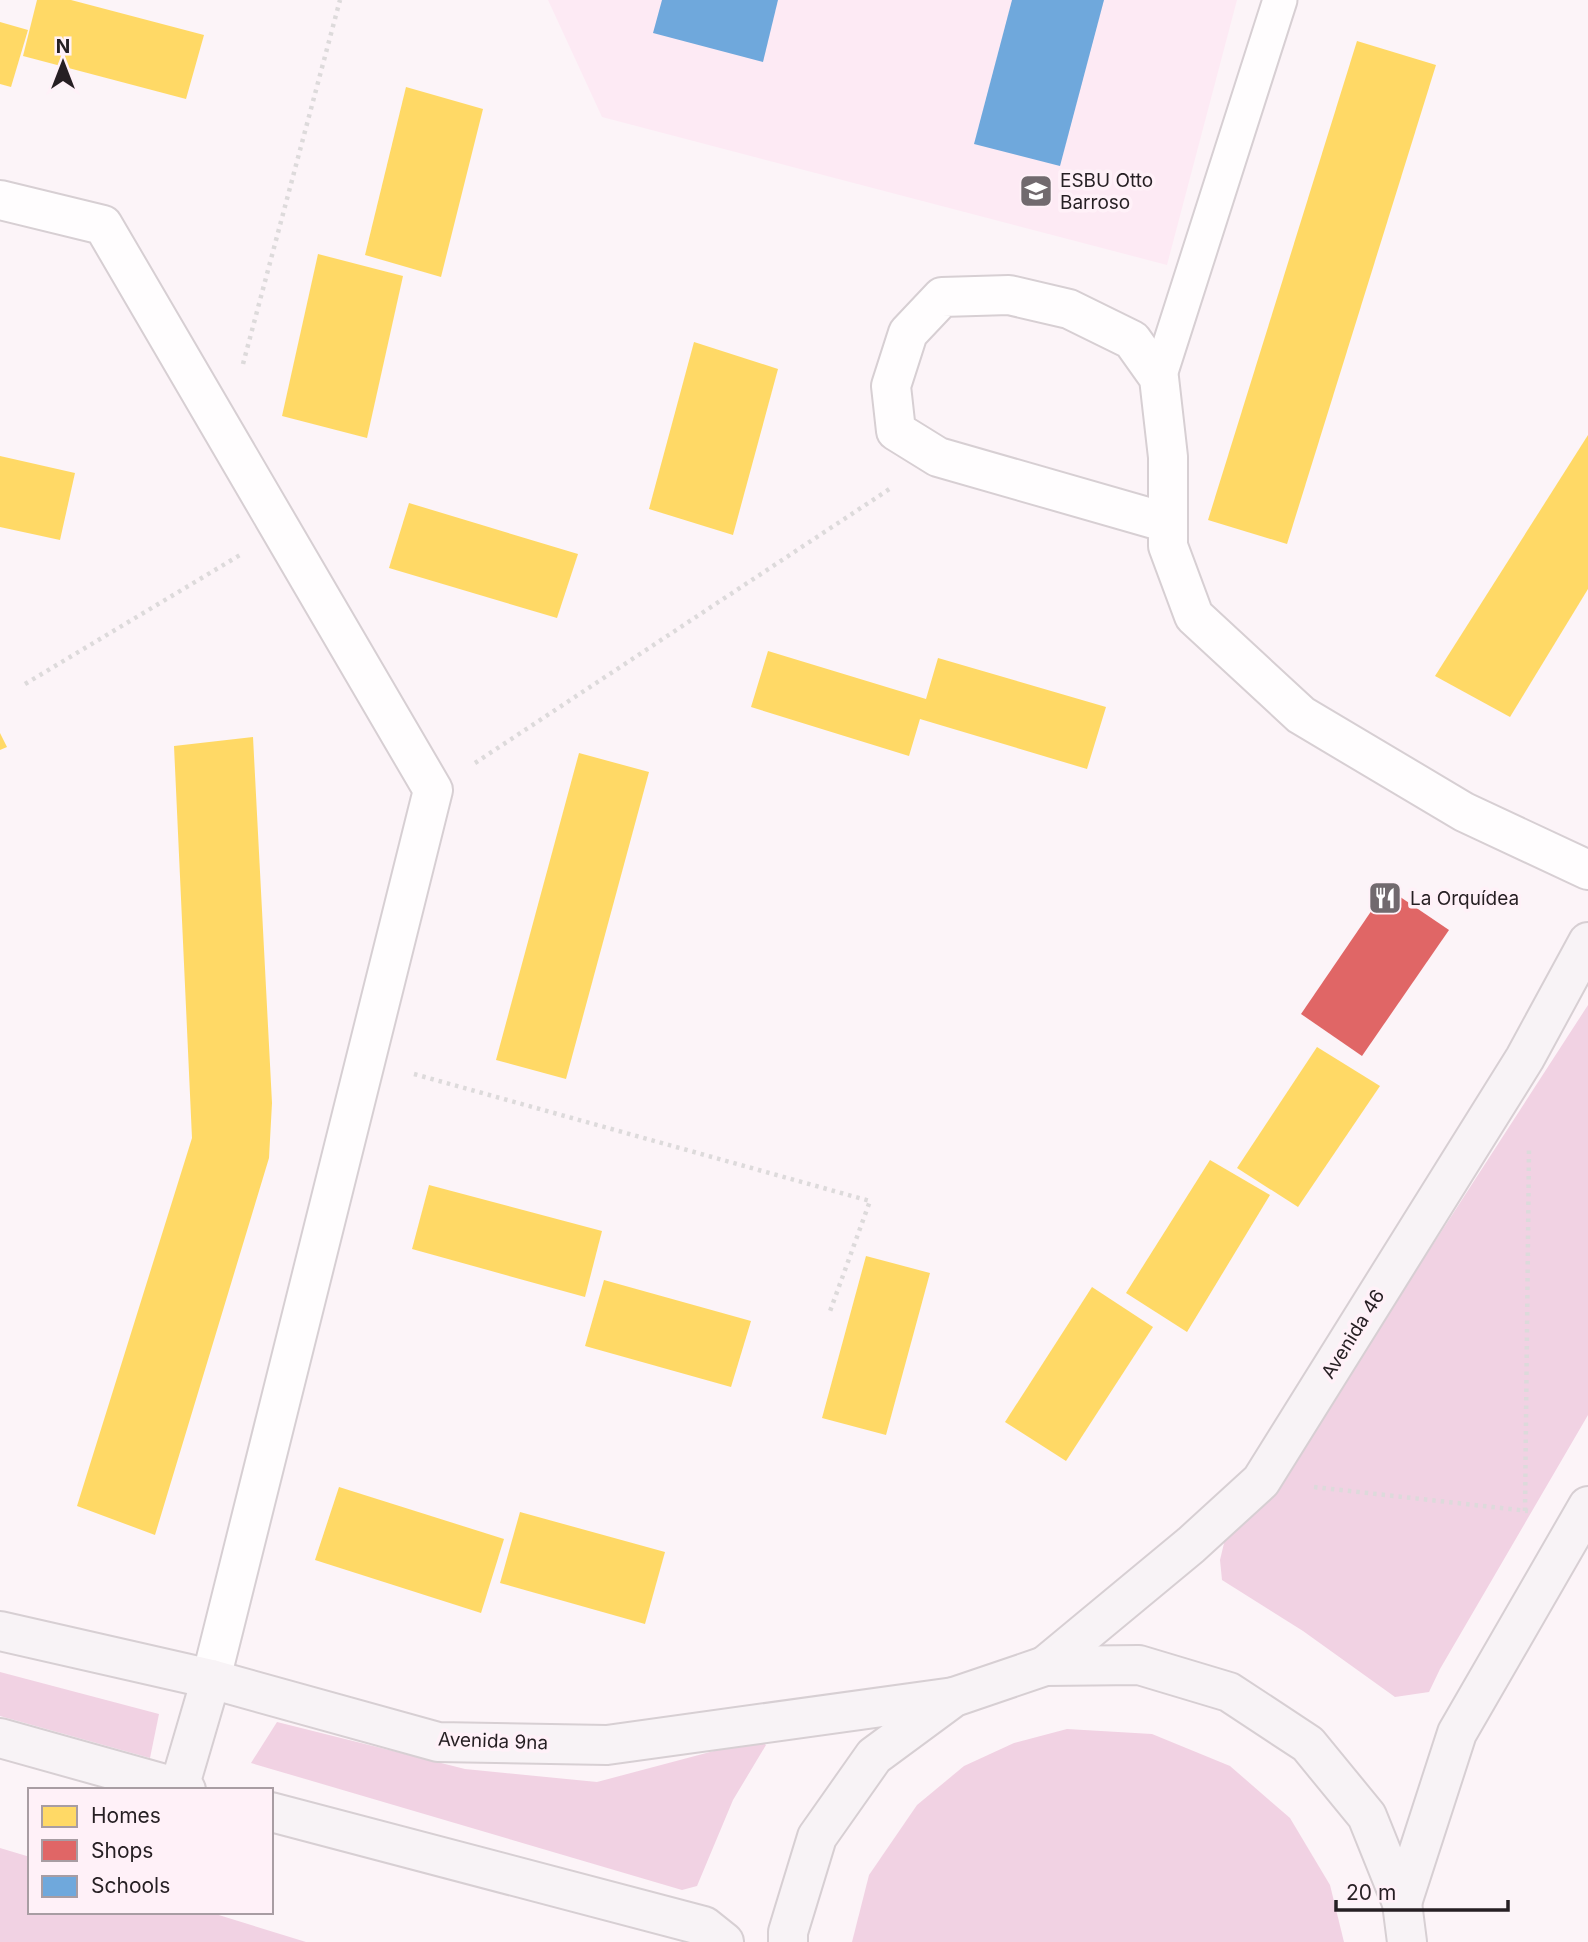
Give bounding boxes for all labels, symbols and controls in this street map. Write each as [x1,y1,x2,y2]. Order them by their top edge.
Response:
north arrow [28,28,98,98]
text: N [56,35,70,58]
place label: ESBU Otto Barroso [1060,169,1153,214]
school or university icon: ESBU Otto Barroso [1017,172,1055,210]
restaurant icon: La Orquídea [1366,879,1404,917]
place label: La Orquídea [1410,887,1519,910]
street label: Avenida 46 [1317,1285,1389,1383]
street label: Avenida 9na [437,1728,549,1754]
legend [28,1788,273,1914]
text: Homes [91,1803,161,1828]
text: Shops [91,1838,153,1863]
scale bar [1336,1868,1508,1912]
text: Schools [91,1873,170,1898]
text: 20 m [1346,1880,1396,1905]

